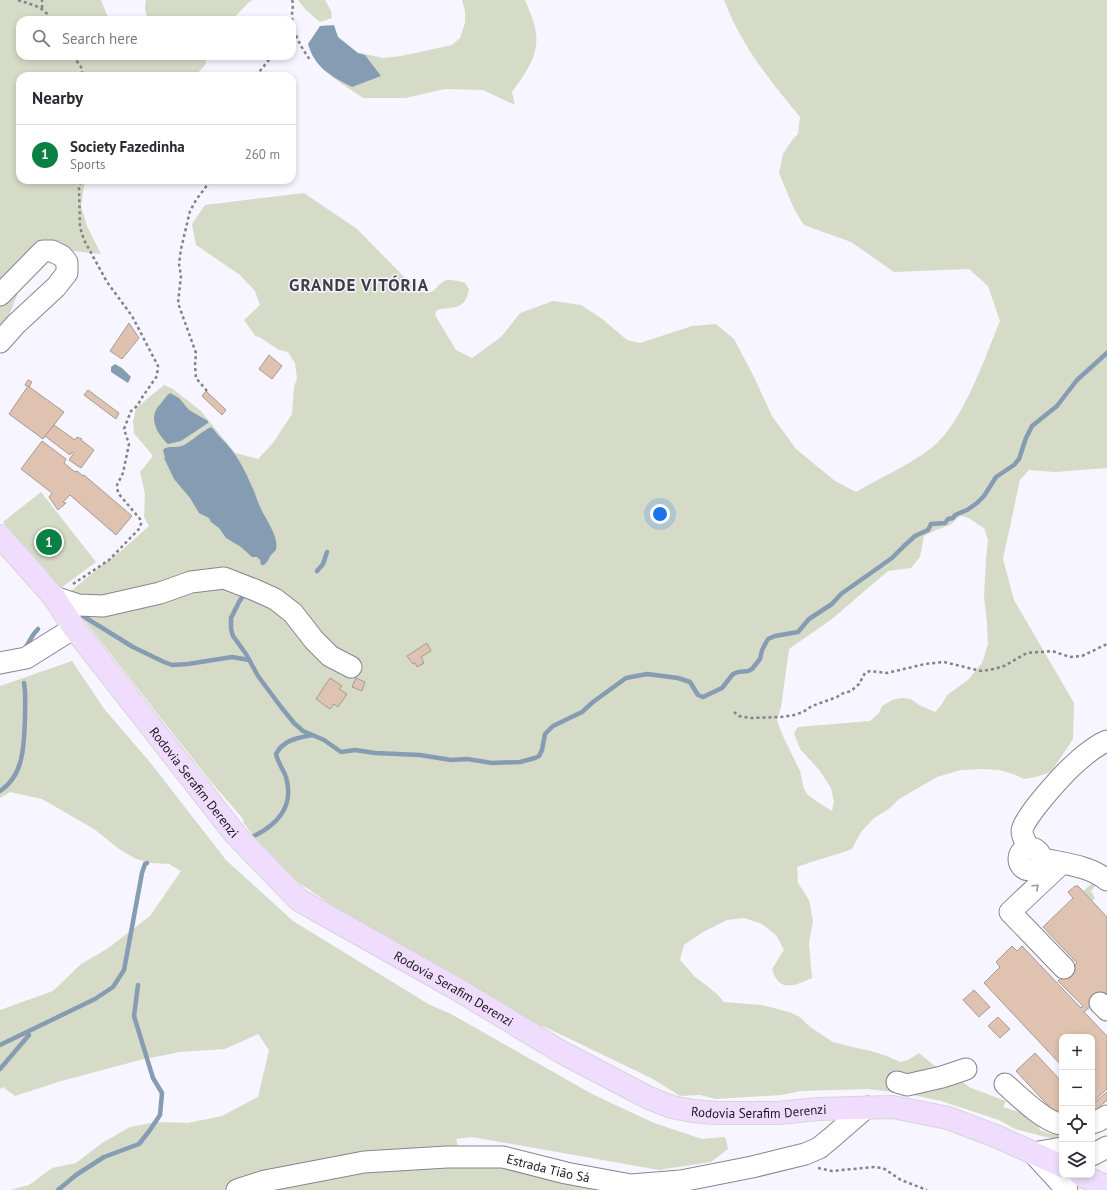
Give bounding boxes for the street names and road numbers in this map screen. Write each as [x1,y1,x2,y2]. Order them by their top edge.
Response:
street label: Rodovia Serafim Derenzi [146,724,242,842]
street label: Rodovia Serafim Derenzi [391,947,517,1030]
street label: Rodovia Serafim Derenzi [690,1101,827,1122]
street label: Estrada Tião Sá [505,1150,591,1186]

